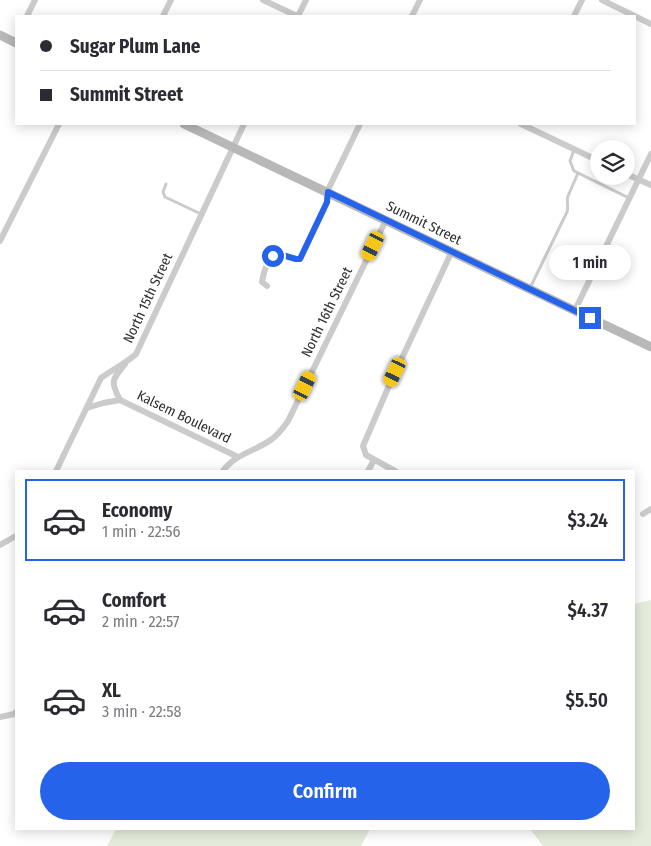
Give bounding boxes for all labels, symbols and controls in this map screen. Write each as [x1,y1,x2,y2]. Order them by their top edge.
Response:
text: Sugar Plum Lane [70,35,201,58]
text: Summit Street [70,83,183,106]
map controls [590,140,635,185]
button: layers [590,140,635,185]
street label: Summit Street [384,197,465,249]
car [359,229,386,263]
route start [262,245,284,267]
callout: 1 min [549,246,631,280]
street label: North 15th Street [120,250,176,346]
text: 1 min [573,253,607,272]
street label: North 16th Street [298,264,356,360]
route end [579,307,601,329]
car [381,355,408,389]
car [291,369,318,403]
street label: Kalsem Boulevard [134,387,234,447]
icon: car [42,498,87,543]
text: Economy [102,499,172,522]
text: $3.24 [567,509,608,532]
text: 1 min · 22:56 [102,522,181,541]
icon: car [42,588,87,633]
text: Comfort [102,589,166,612]
text: $4.37 [568,599,608,622]
text: 2 min · 22:57 [102,612,180,631]
icon: car [42,678,87,723]
text: XL [102,679,121,702]
text: $5.50 [566,689,608,712]
text: 3 min · 22:58 [102,702,182,721]
button: Confirm [40,762,610,820]

